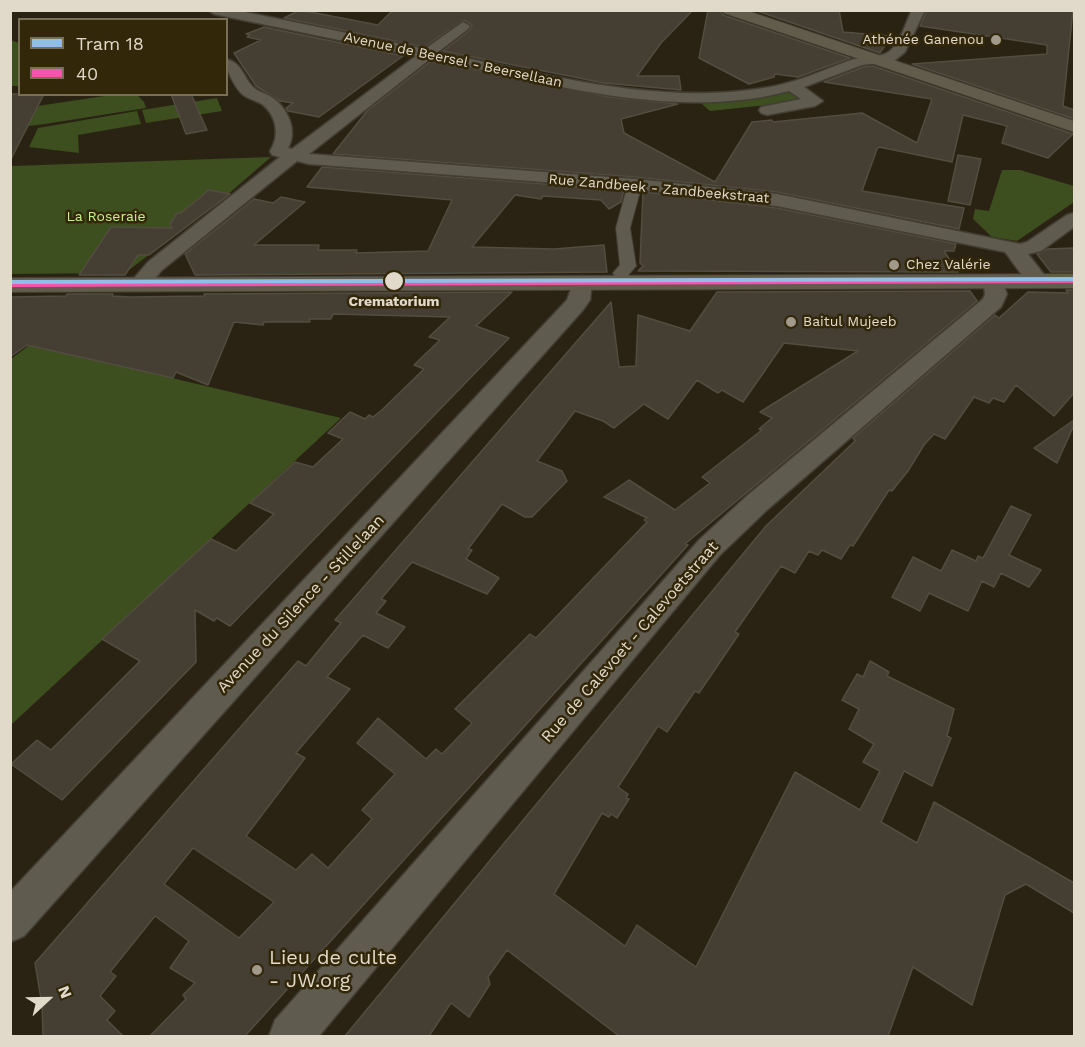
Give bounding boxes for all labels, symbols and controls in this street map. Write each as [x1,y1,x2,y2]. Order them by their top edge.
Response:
legend [18,18,228,96]
street label: Avenue de Beersel - Beersellaan [343,29,563,91]
place label: Athénée Ganenou [863,32,984,48]
text: Tram 18 [76,33,144,54]
marker: Athénée Ganenou [989,33,1003,47]
text: 40 [76,63,98,84]
street label: Rue Zandbeek - Zandbeekstraat [548,171,770,207]
park label: La Roseraie [66,209,146,225]
place label: Chez Valérie [906,257,991,273]
marker: Chez Valérie [887,258,901,272]
marker: Crematorium [383,270,405,292]
place label: Crematorium [348,294,440,310]
place label: Baitul Mujeeb [803,314,896,330]
marker: Baitul Mujeeb [784,315,798,329]
street label: Avenue du Silence - Stillelaan [213,511,389,697]
street label: Rue de Calevoet - Calevoetstraat [538,538,722,746]
place label: Lieu de culte - JW.org [269,946,397,993]
marker: Lieu de culte - JW.org [250,963,264,977]
north arrow [18,969,78,1029]
text: N [54,983,76,1001]

